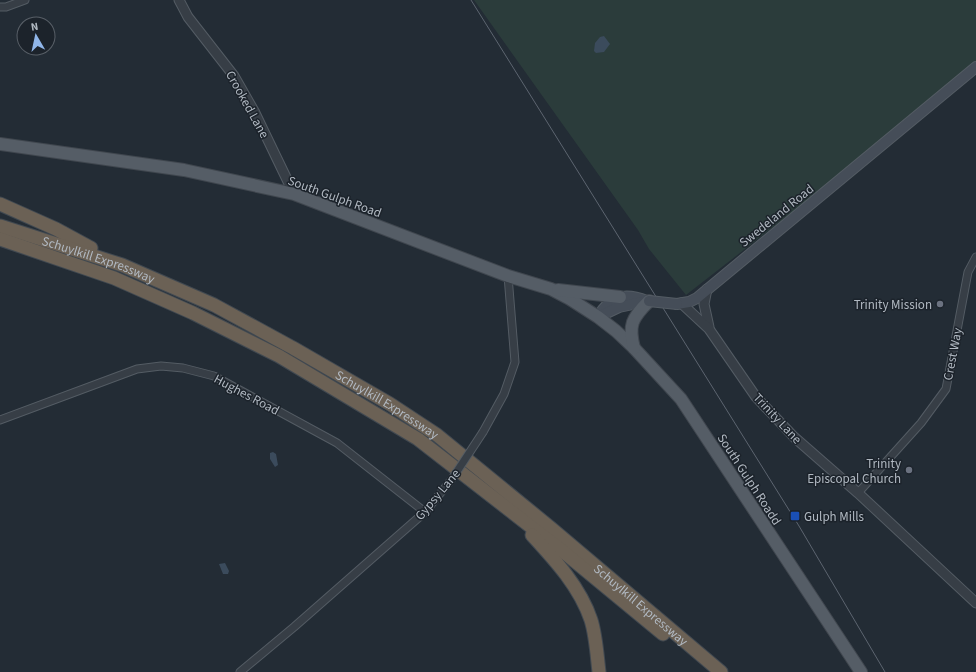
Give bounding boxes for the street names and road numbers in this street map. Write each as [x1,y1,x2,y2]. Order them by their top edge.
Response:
street label: Crooked Lane [221,67,273,142]
street label: South Gulph Road [285,172,384,222]
street label: Swedeland Road [736,180,818,251]
street label: Schuylkill Expressway [40,232,157,288]
street label: Crest Way [939,326,967,382]
street label: Schuylkill Expressway [332,366,442,444]
street label: Hughes Road [211,370,282,420]
street label: Trinity Lane [749,389,806,448]
street label: South Gulph Roadd [713,430,785,529]
street label: Gypsy Lane [411,465,465,524]
street label: Schuylkill Expressway [590,560,692,650]

